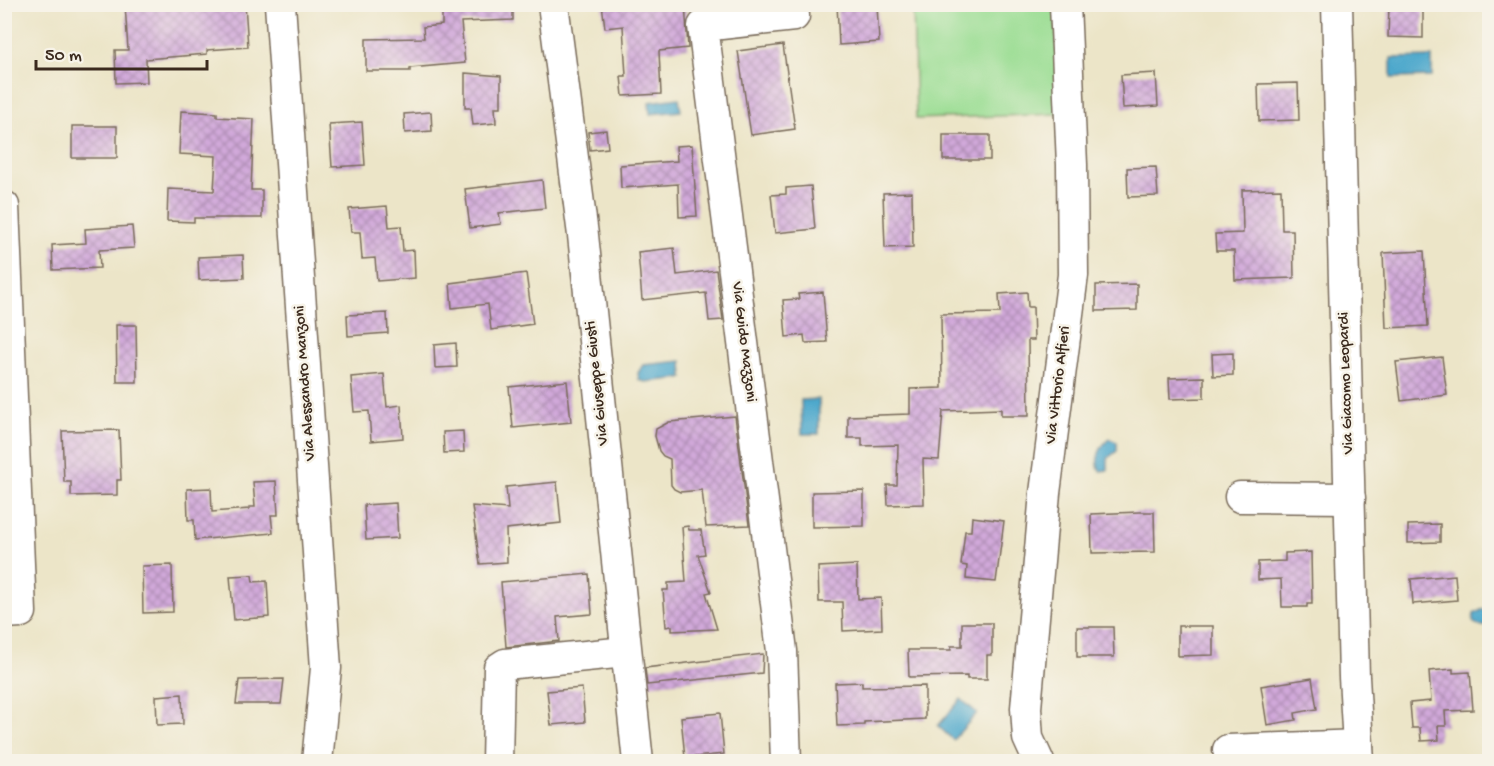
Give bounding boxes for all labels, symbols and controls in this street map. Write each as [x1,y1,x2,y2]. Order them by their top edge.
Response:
scale bar [36,33,207,71]
text: 50 m [45,46,82,67]
street label: Via Guido Mazzoni [726,280,760,403]
street label: Via Alessandro Manzoni [291,305,321,462]
street label: Via Giacomo Leopardi [1335,312,1359,455]
street label: Via Giuseppe Giusti [582,320,614,447]
street label: Via Vittorio Alfieri [1042,325,1076,446]

